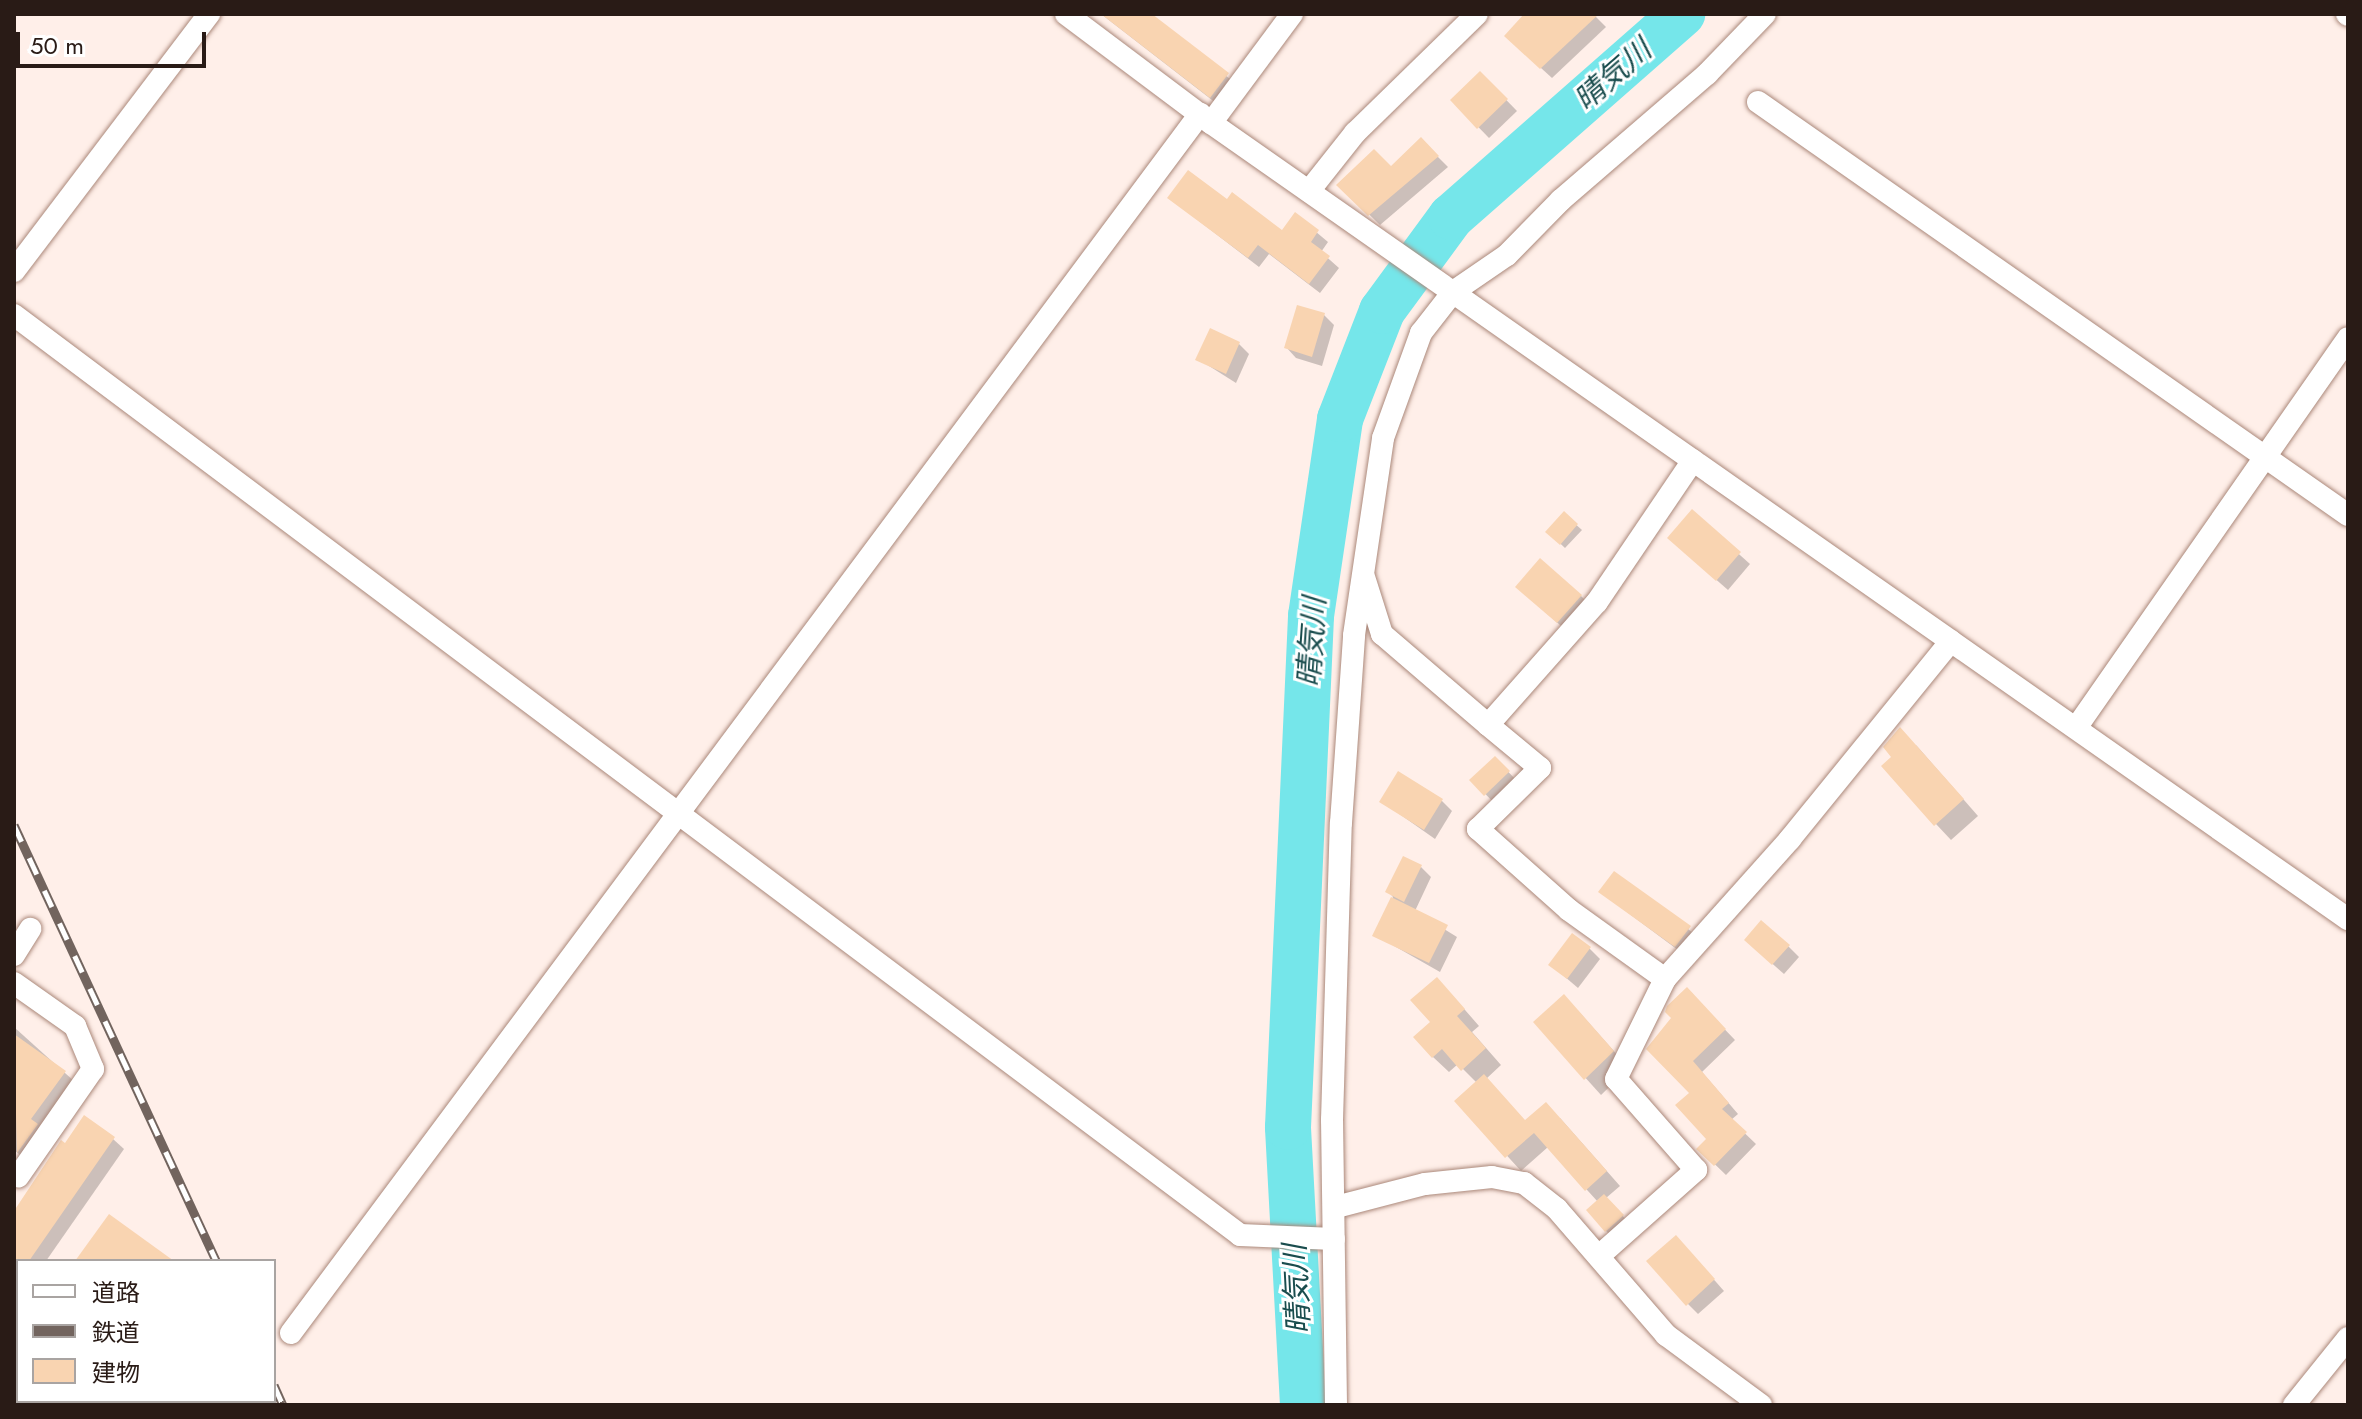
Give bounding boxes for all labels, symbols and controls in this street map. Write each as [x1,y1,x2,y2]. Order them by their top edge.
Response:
scale bar [20,16,210,66]
text: 50 m [30,28,84,63]
water label: 晴気川 [1567,32,1659,118]
water label: 晴気川 [1291,596,1333,688]
water label: 晴気川 [1277,1243,1317,1335]
legend [16,1259,276,1403]
text: 道路 [92,1275,140,1310]
text: 鉄道 [92,1315,140,1350]
text: 建物 [92,1355,140,1390]

